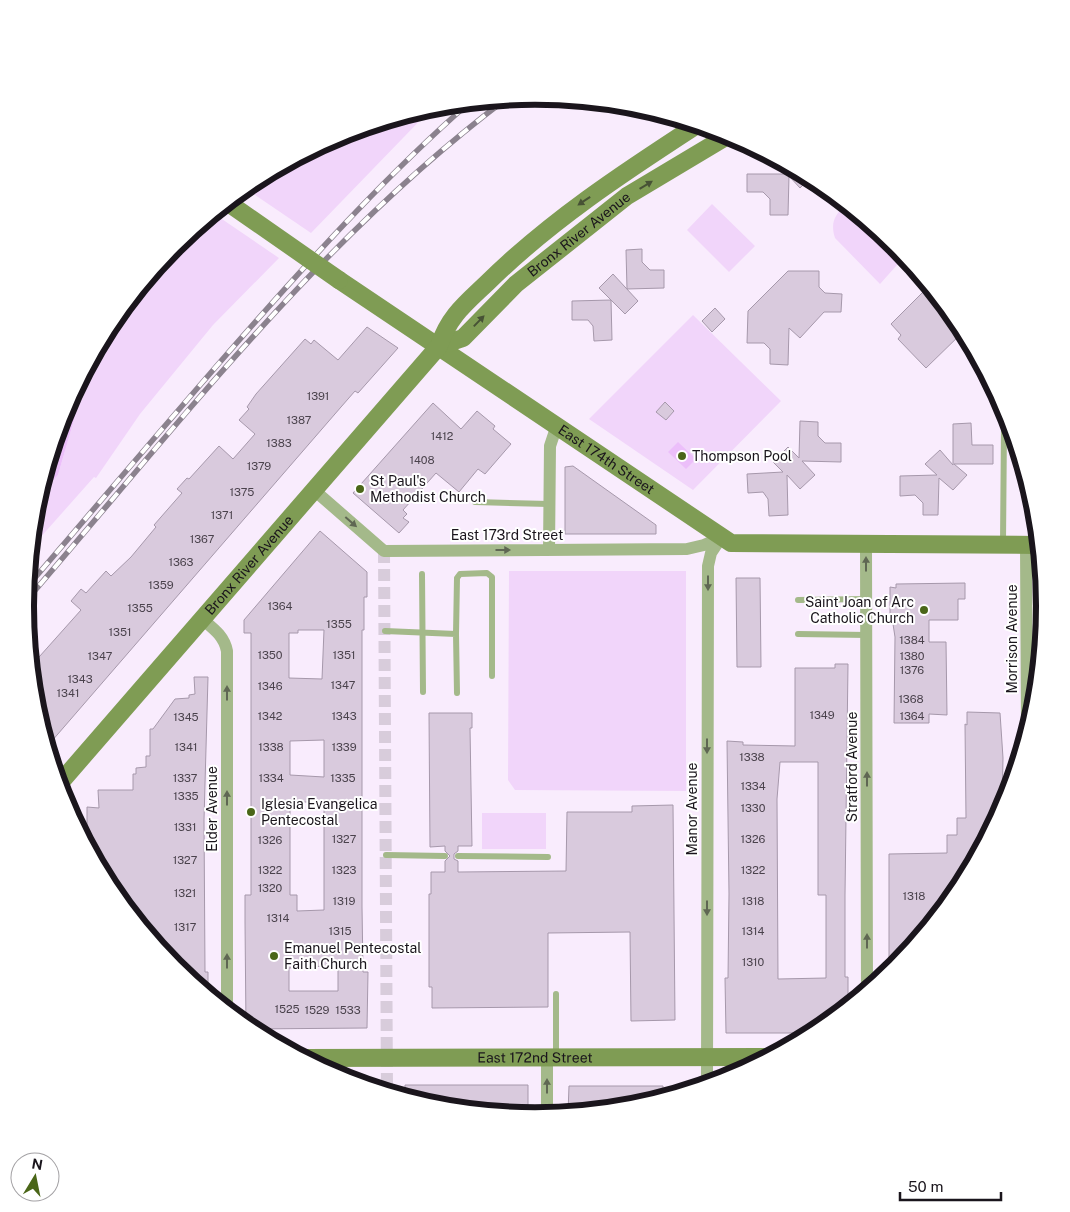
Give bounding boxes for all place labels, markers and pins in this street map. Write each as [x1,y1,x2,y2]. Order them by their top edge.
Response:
place label: Thompson Pool [692,448,792,464]
marker: Thompson Pool [676,450,688,462]
place label: St Paul's Methodist Church [370,473,486,505]
marker: St Paul's Methodist Church [354,483,366,495]
place label: Saint Joan of Arc Catholic Church [805,594,914,626]
marker: Saint Joan of Arc Catholic Church [918,604,930,616]
place label: Iglesia Evangelica Pentecostal [261,796,378,828]
marker: Iglesia Evangelica Pentecostal [245,806,257,818]
place label: Emanuel Pentecostal Faith Church [284,940,422,972]
marker: Emanuel Pentecostal Faith Church [268,950,280,962]

